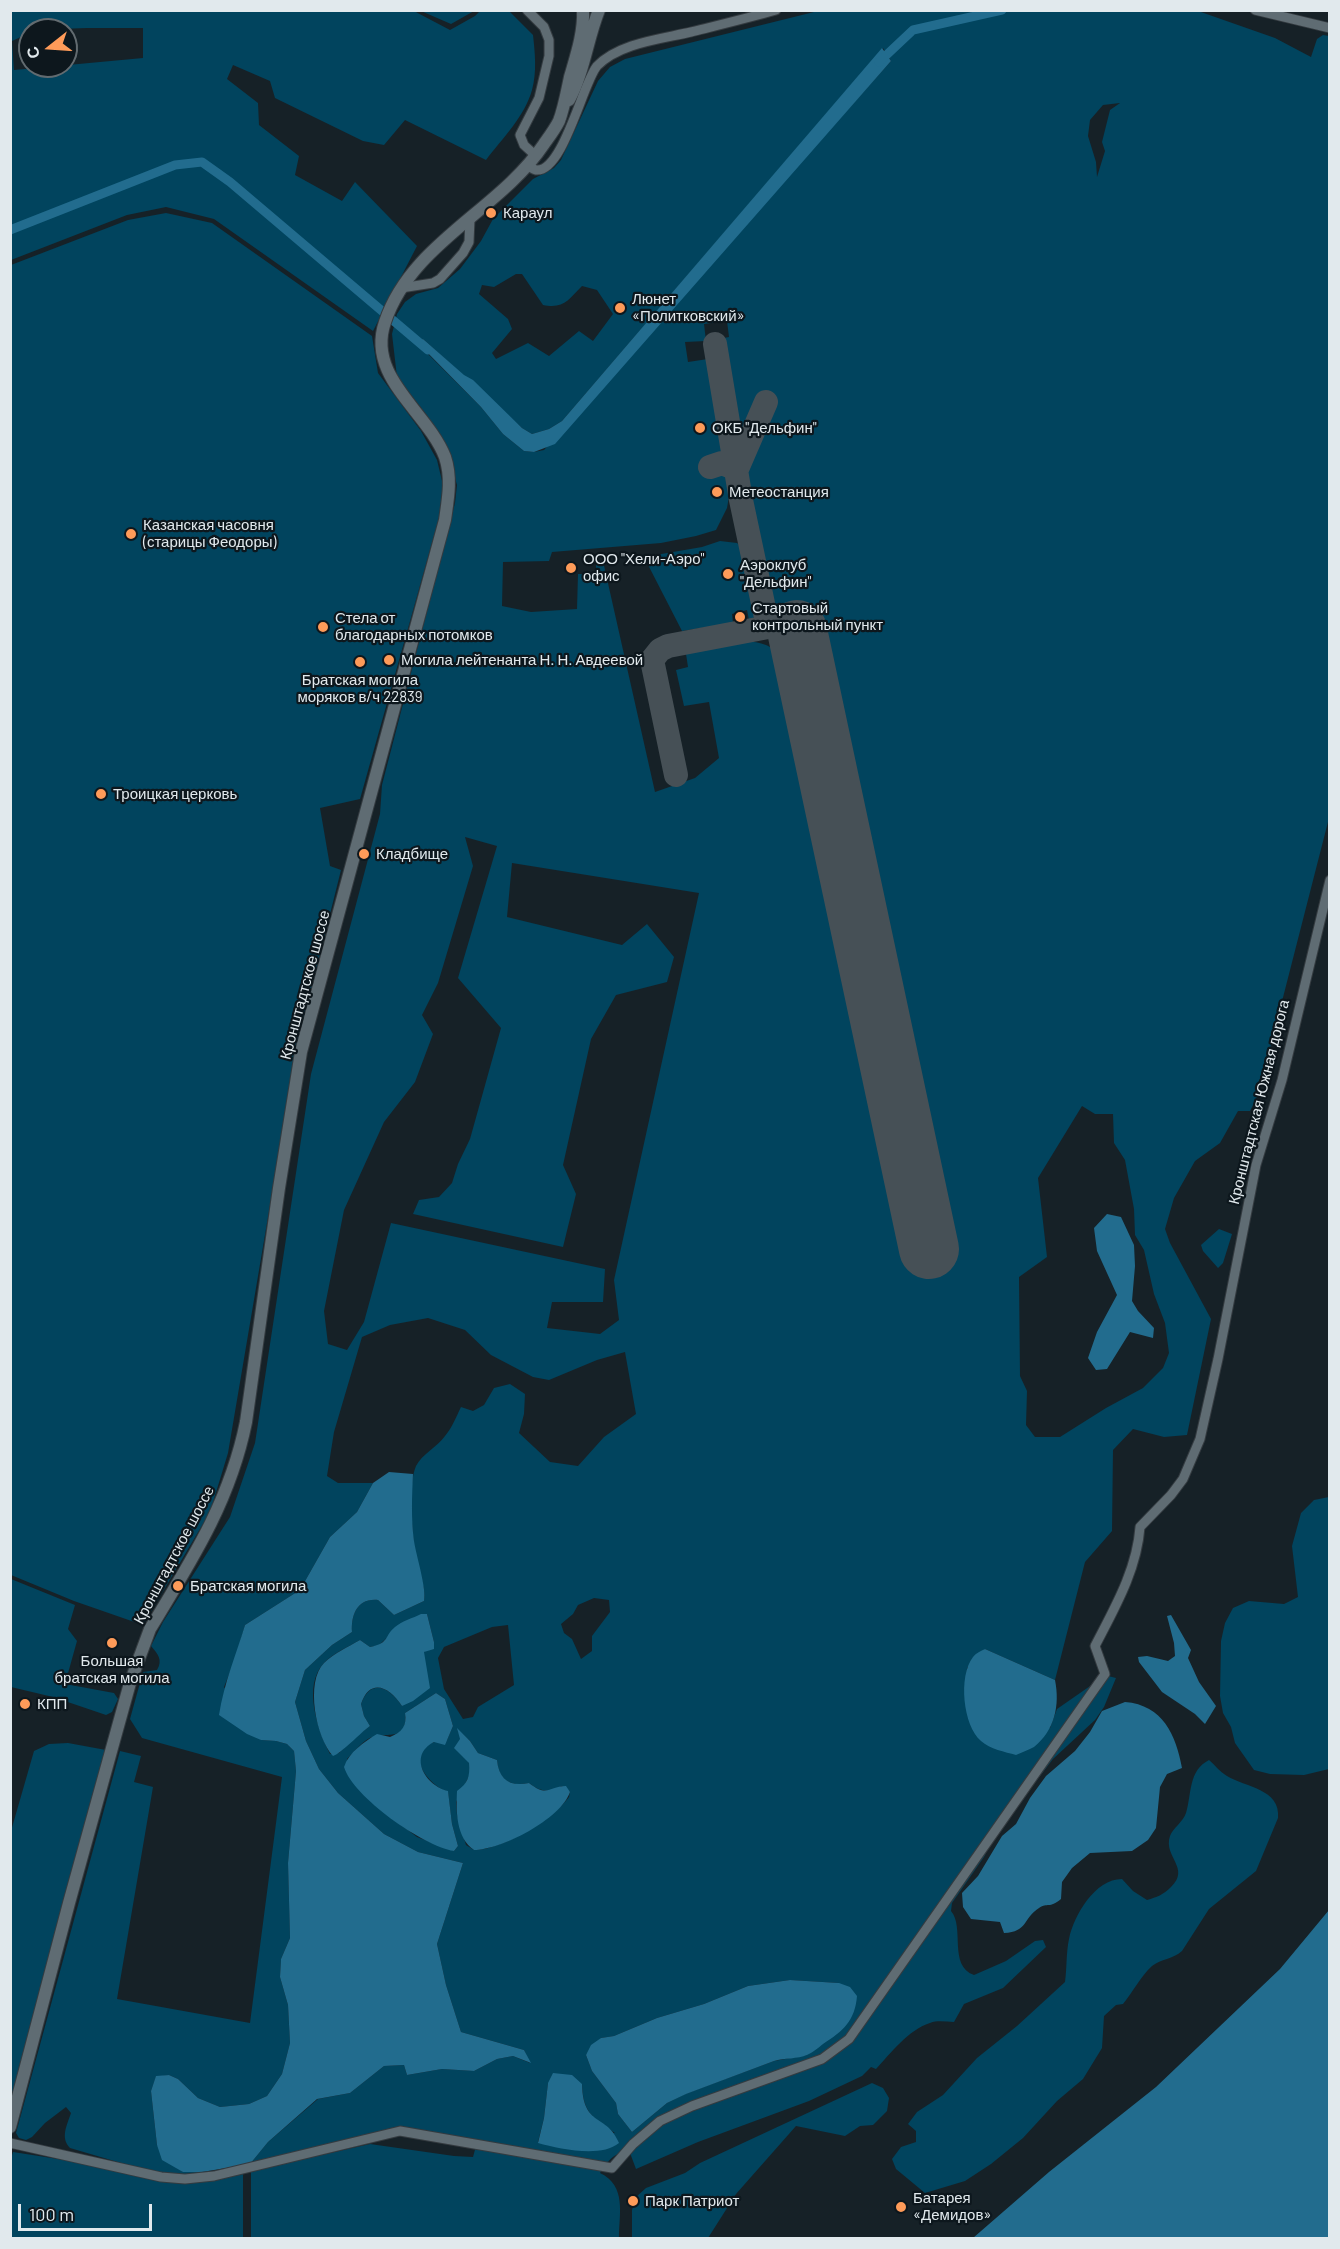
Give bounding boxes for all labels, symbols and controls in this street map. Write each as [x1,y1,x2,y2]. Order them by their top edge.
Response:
north arrow [18,18,78,78]
text: С [21,45,43,61]
place label: Караул [503,204,553,222]
marker: Караул [484,206,498,220]
place label: Люнет «Политковский» [632,290,745,325]
marker: Люнет «Политковский» [613,301,627,315]
place label: ОКБ "Дельфин" [712,419,817,437]
marker: ОКБ "Дельфин" [693,421,707,435]
place label: Метеостанция [729,483,829,501]
marker: Метеостанция [710,485,724,499]
place label: Казанская часовня (старицы Феодоры) [143,516,276,551]
marker: Казанская часовня (старицы Феодоры) [124,527,138,541]
place label: ООО "Хели-Аэро" офис [583,550,704,585]
place label: Аэроклуб "Дельфин" [740,556,811,591]
marker: ООО "Хели-Аэро" офис [564,561,578,575]
marker: Аэроклуб "Дельфин" [721,567,735,581]
place label: Стартовый контрольный пункт [752,599,883,634]
place label: Стела от благодарных потомков [335,609,493,644]
marker: Стартовый контрольный пункт [733,610,747,624]
marker: Стела от благодарных потомков [316,620,330,634]
place label: Могила лейтенанта Н. Н. Авдеевой [401,651,643,669]
marker: Могила лейтенанта Н. Н. Авдеевой [382,653,396,667]
marker: Братская могила моряков в/ч 22839 [353,655,367,669]
place label: Братская могила моряков в/ч 22839 [297,671,423,706]
place label: Троицкая церковь [113,785,237,803]
marker: Троицкая церковь [94,787,108,801]
place label: Кладбище [376,845,448,863]
marker: Кладбище [357,847,371,861]
street label: Кронштадтское шоссе [276,908,334,1062]
street label: Кронштадтская Южная дорога [1225,998,1293,1206]
street label: Кронштадтское шоссе [130,1483,218,1627]
place label: Братская могила [190,1577,306,1595]
marker: Братская могила [171,1579,185,1593]
marker: Большая братская могила [105,1636,119,1650]
place label: Большая братская могила [54,1652,170,1687]
place label: КПП [37,1695,67,1713]
marker: КПП [18,1697,32,1711]
place label: Батарея «Демидов» [913,2189,991,2224]
scale bar [21,2192,154,2230]
place label: Парк Патриот [645,2192,739,2210]
marker: Парк Патриот [626,2194,640,2208]
marker: Батарея «Демидов» [894,2200,908,2214]
text: 100 m [29,2203,74,2225]

